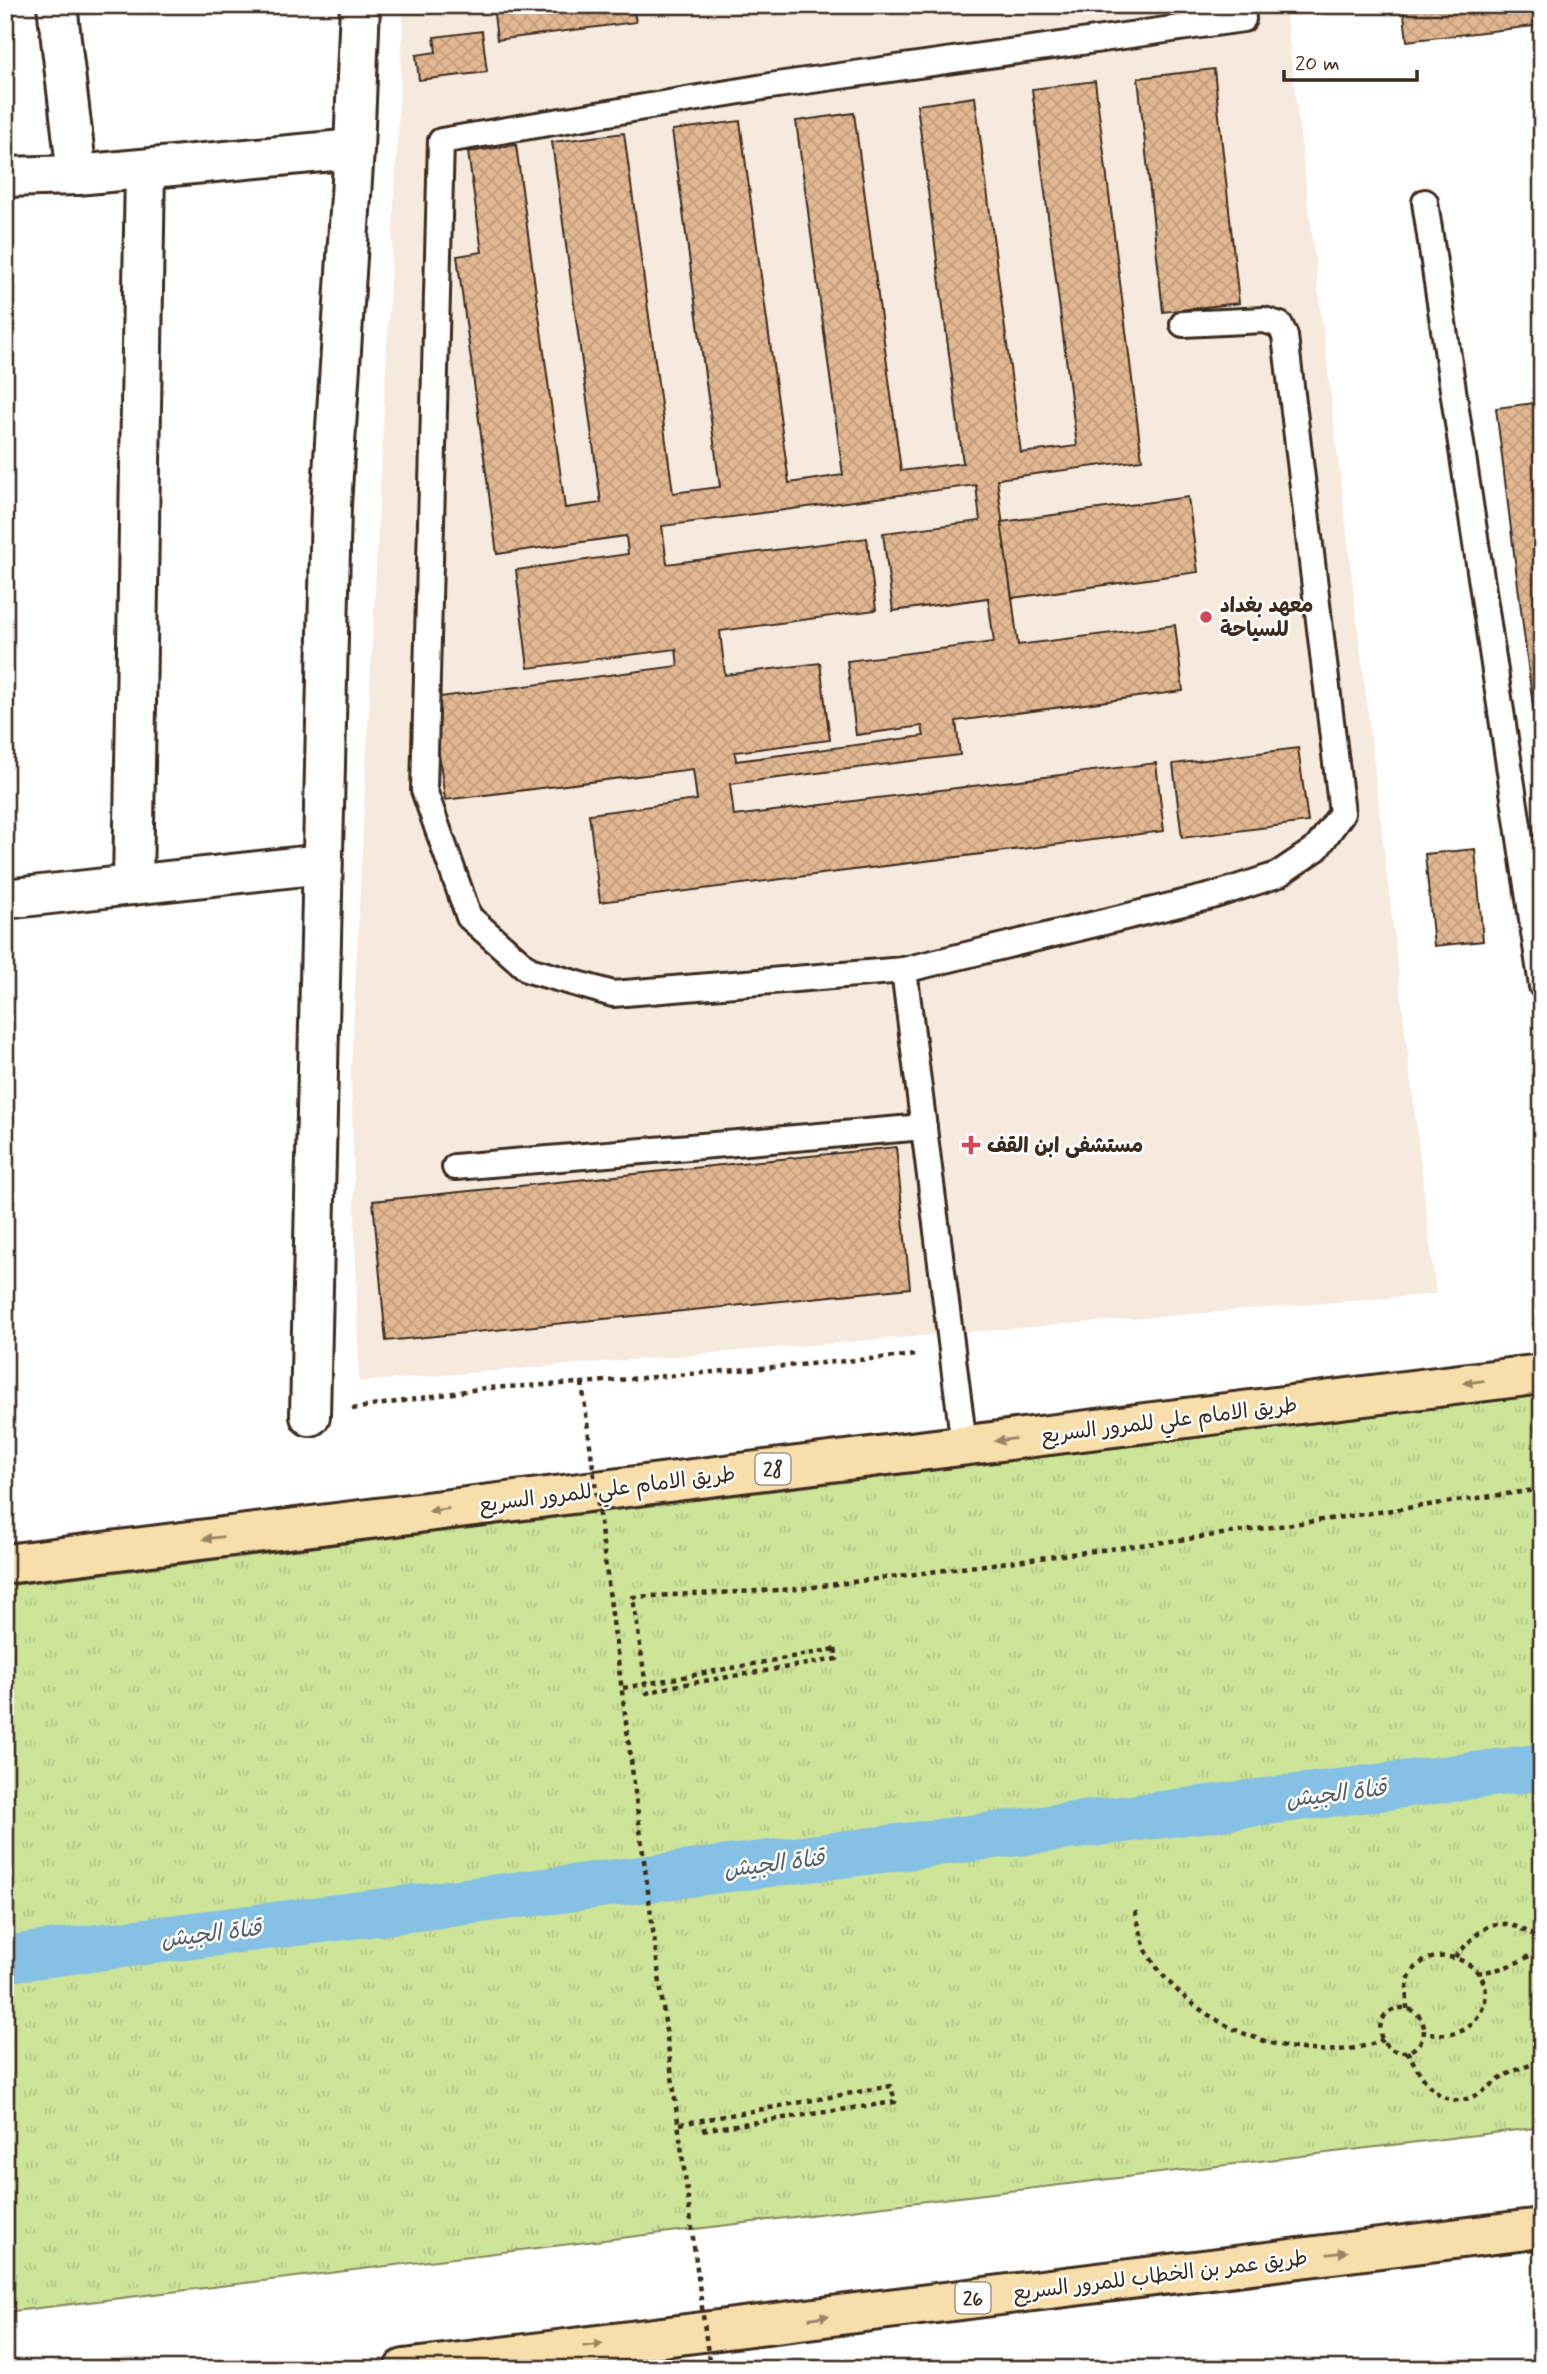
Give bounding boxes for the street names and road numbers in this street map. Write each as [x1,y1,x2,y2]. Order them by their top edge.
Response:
street label: طريق الامام علي للمرور السريع [1039,1391,1299,1455]
road number: 28 [756,1454,790,1484]
street label: طريق الامام علي للمرور السريع [477,1460,737,1524]
street label: طريق عمر بن الخطاب للمرور السريع [1011,2244,1309,2308]
road number: 26 [956,2282,990,2314]

